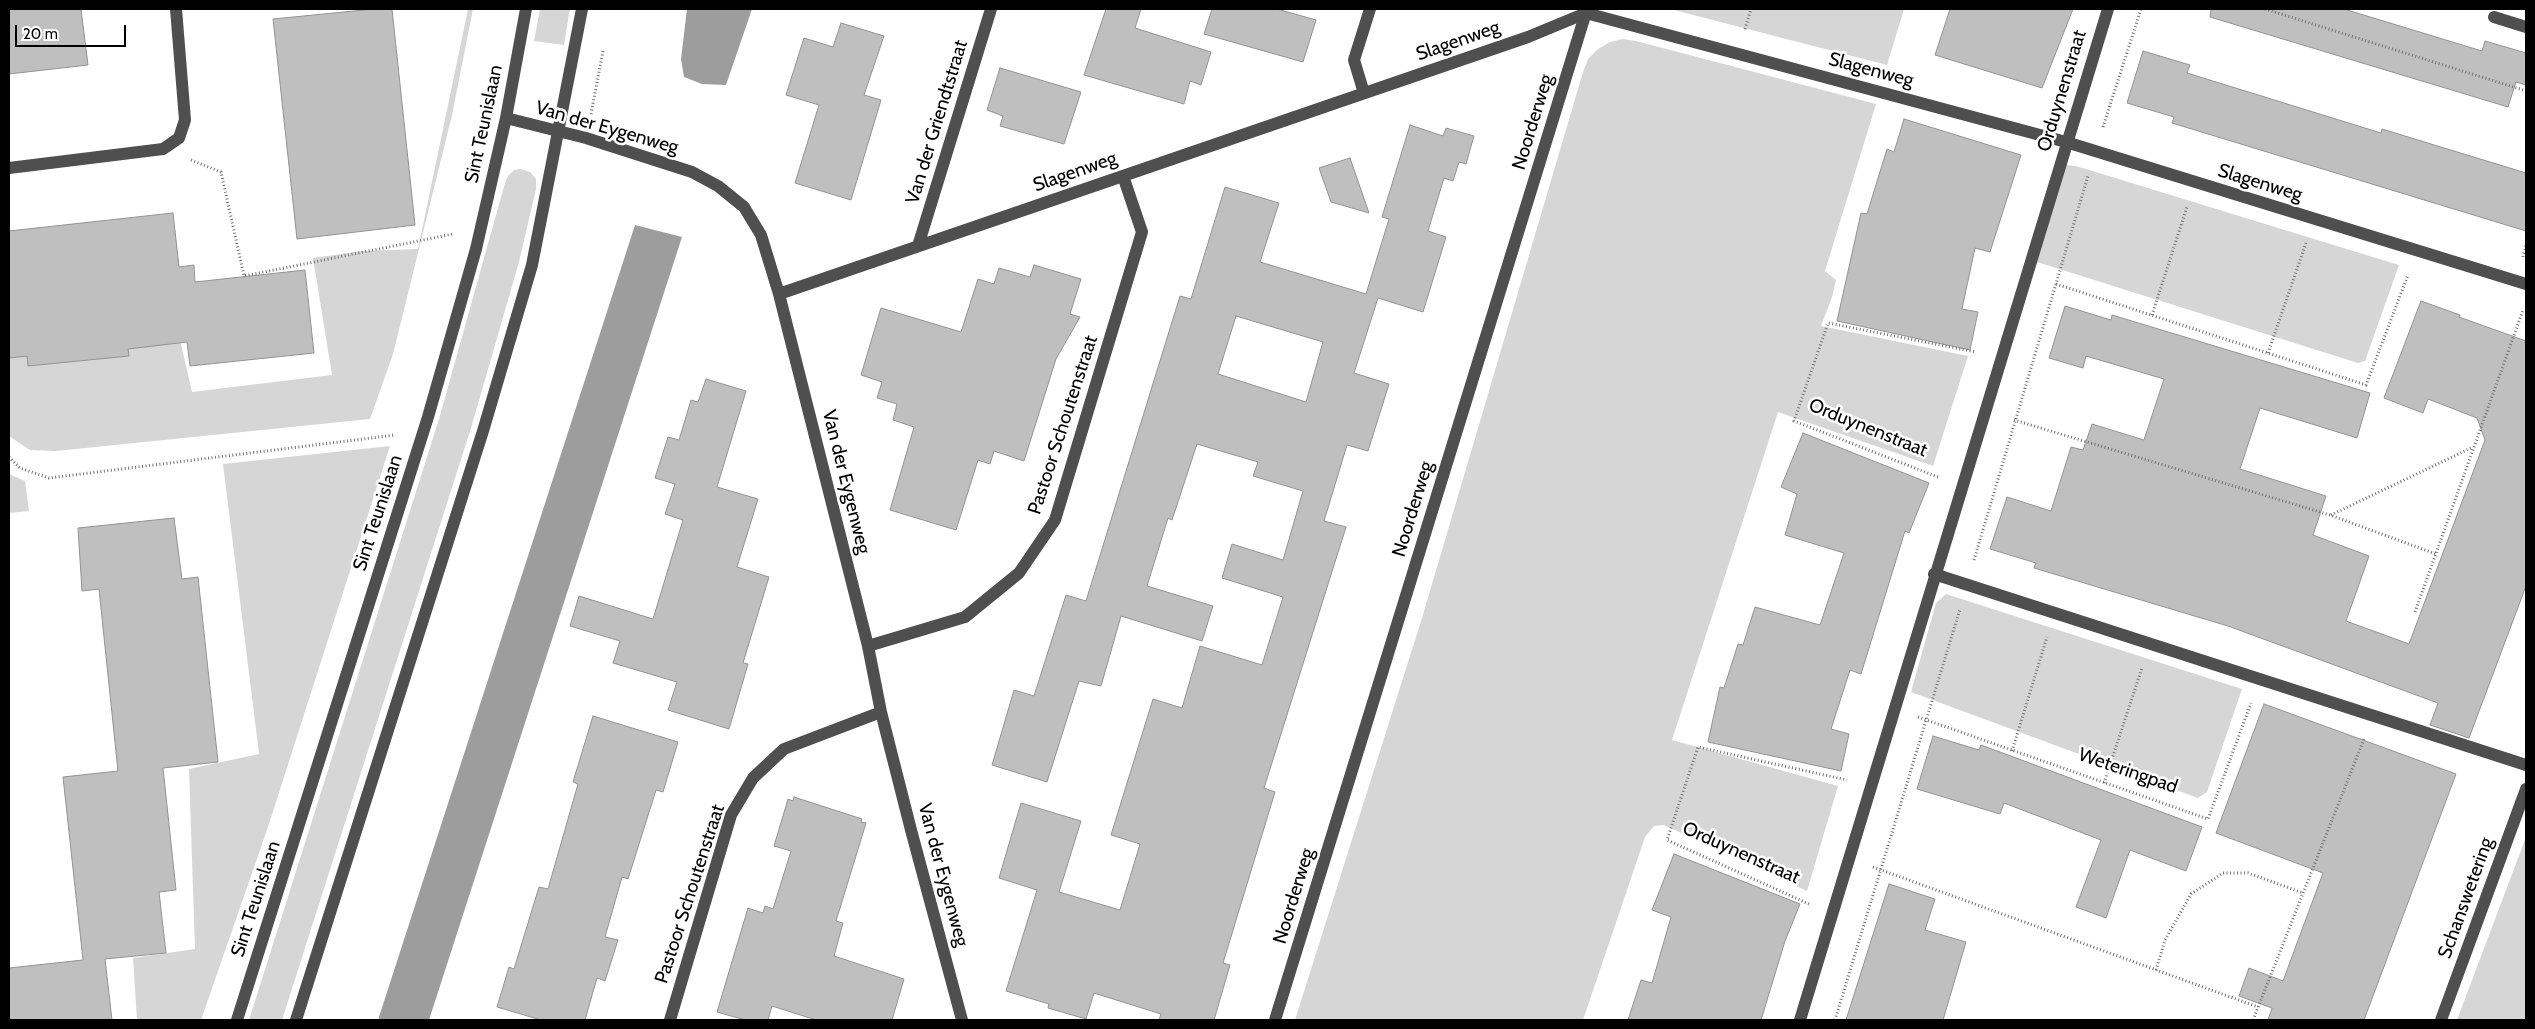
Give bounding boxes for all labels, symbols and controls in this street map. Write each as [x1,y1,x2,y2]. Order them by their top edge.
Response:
scale bar [18,15,129,47]
street label: Slagenweg [1413,16,1503,66]
text: 20 m [23,25,58,43]
street label: Orduynenstraat [2033,27,2091,155]
street label: Van der Griendtstraat [901,37,973,207]
street label: Slagenweg [1826,48,1916,92]
street label: Sint Teunislaan [460,63,508,185]
street label: Noorderweg [1508,71,1558,173]
street label: Van der Eygenweg [533,97,681,159]
street label: Slagenweg [1030,147,1120,197]
street label: Slagenweg [2215,159,2305,207]
street label: Pastoor Schoutenstraat [1023,333,1103,517]
street label: Orduynenstraat [1805,394,1931,462]
street label: Van der Eygenweg [817,408,875,556]
street label: Sint Teunislaan [349,452,407,574]
street label: Noorderweg [1388,458,1438,560]
street label: Weteringpad [2075,743,2181,799]
street label: Van der Eygenweg [913,801,973,949]
street label: Pastoor Schoutenstraat [650,802,730,986]
street label: Orduynenstraat [1679,817,1803,889]
street label: Schanswetering [2434,834,2498,962]
street label: Sint Teunislaan [227,838,285,960]
street label: Noorderweg [1269,845,1319,947]

